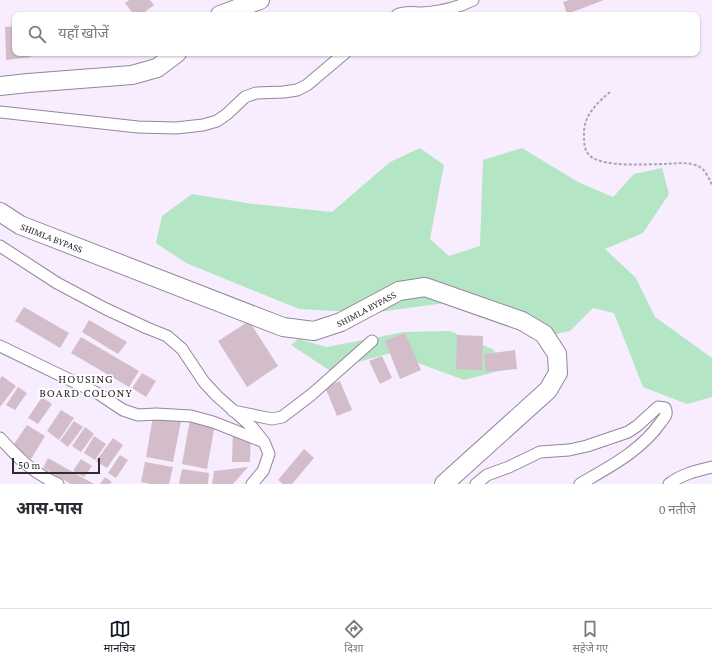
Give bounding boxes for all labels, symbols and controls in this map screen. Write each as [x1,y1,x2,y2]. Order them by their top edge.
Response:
search box [12,12,700,56]
icon: search [26,23,48,45]
text: यहाँ खोजें [58,25,109,41]
street label: SHIMLA BYPASS [19,220,85,254]
street label: SHIMLA BYPASS [335,288,398,329]
district label: HOUSING BOARD COLONY [39,372,133,400]
scale bar [12,456,100,475]
text: 50 m [18,459,40,471]
text: आस-पास [16,499,83,518]
text: 0 नतीजे [659,502,696,517]
tab: मानचित्र [104,618,135,656]
tab: दिशा [343,618,365,656]
tab: सहेजे गए [572,618,608,656]

